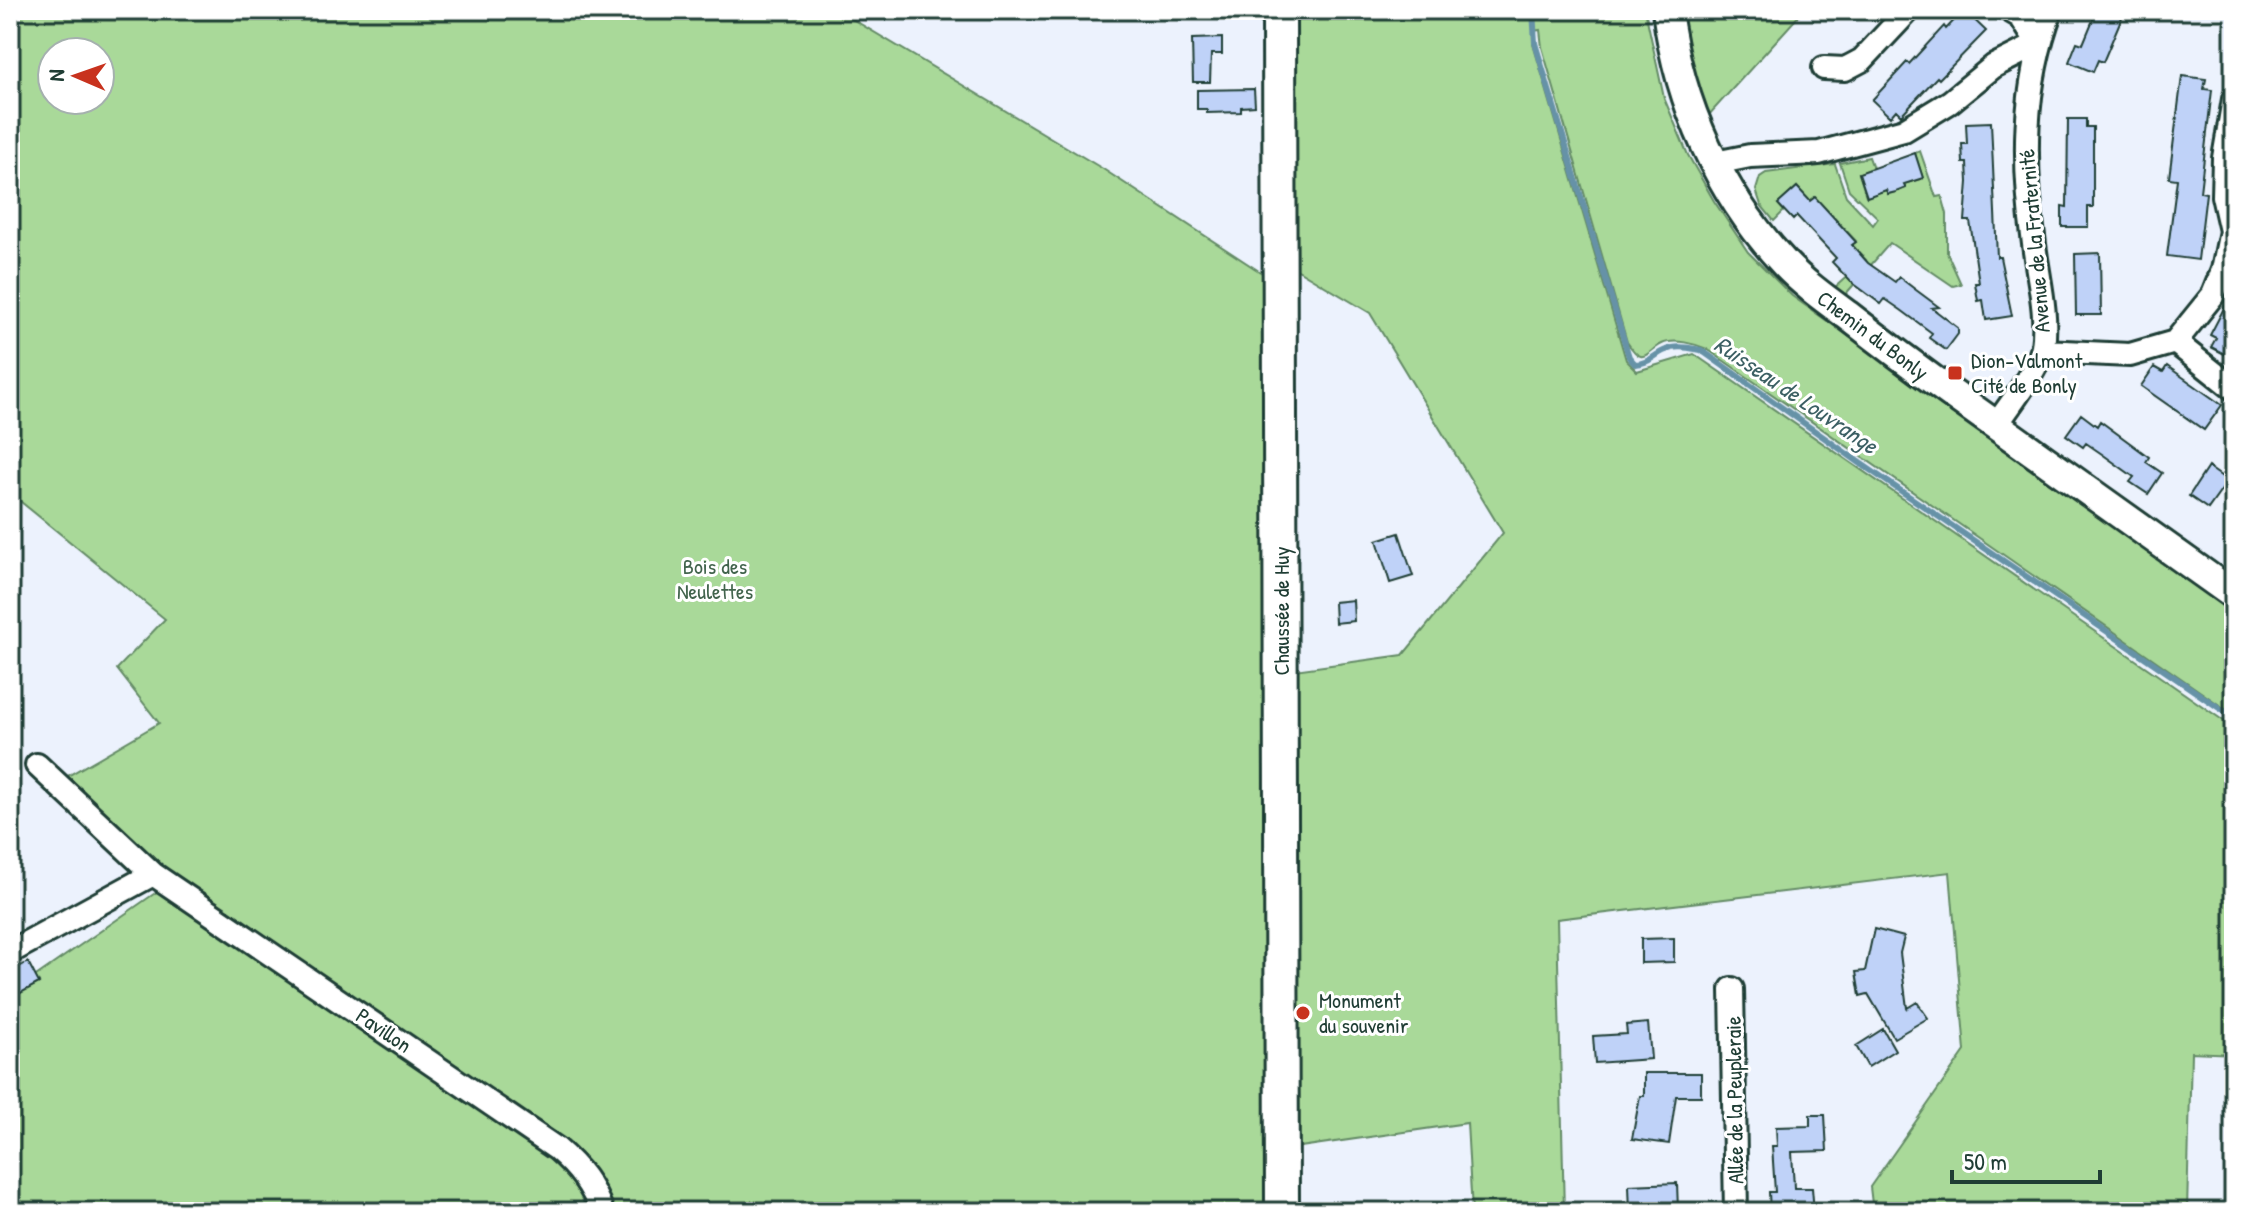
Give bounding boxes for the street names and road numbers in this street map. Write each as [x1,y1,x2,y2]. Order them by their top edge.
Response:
street label: Avenue de la Fraternité [2011,148,2057,334]
street label: Chemin du Bonly [1811,283,1935,387]
street label: Chaussée de Huy [1266,546,1296,676]
street label: Pavillon [350,1000,418,1060]
street label: Allée de la Peupleraie [1718,1016,1750,1184]

